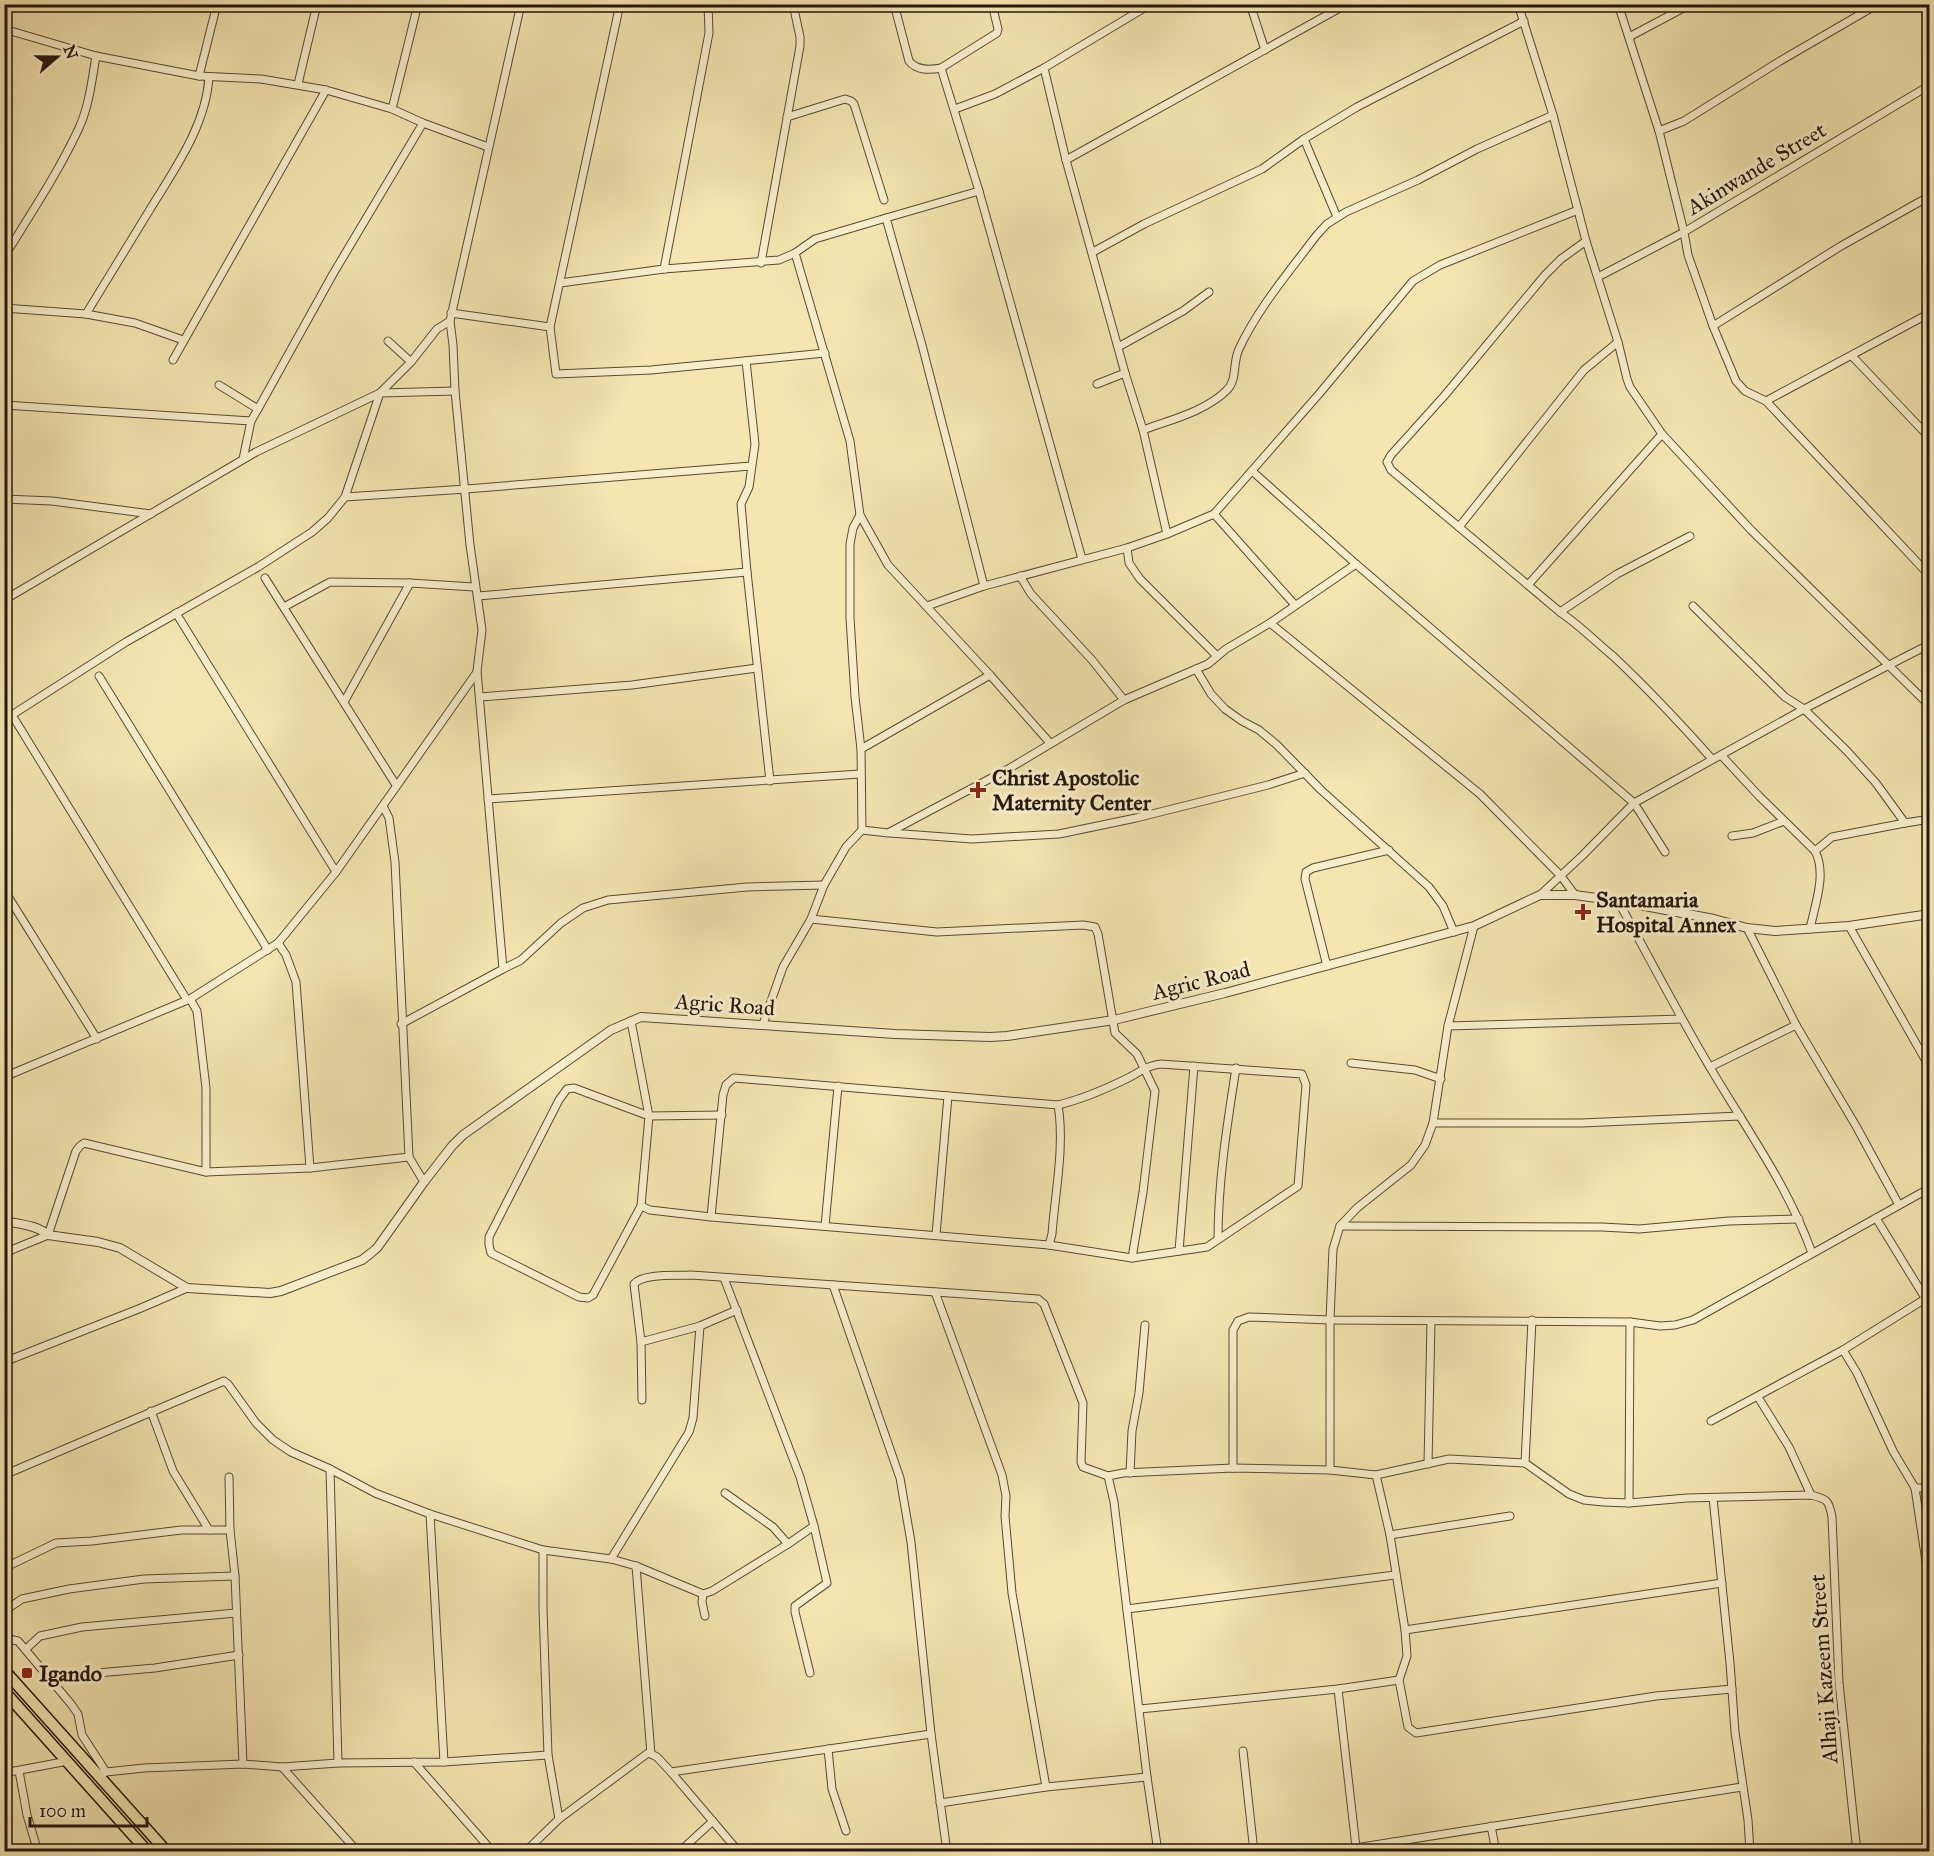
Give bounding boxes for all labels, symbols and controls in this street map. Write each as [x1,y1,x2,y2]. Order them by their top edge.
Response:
north arrow [27,27,87,87]
text: N [59,42,82,62]
street label: Akinwande Street [1681,116,1831,221]
place label: Christ Apostolic Maternity Center [992,764,1152,816]
marker: Christ Apostolic Maternity Center [969,781,987,799]
place label: Santamaria Hospital Annex [1596,886,1736,938]
marker: Santamaria Hospital Annex [1574,903,1592,921]
street label: Agric Road [1148,955,1253,1006]
street label: Agric Road [673,987,776,1021]
street label: Alhaji Kazeem Street [1803,1573,1844,1766]
place label: Igando [39,1660,102,1687]
marker: Igando [20,1666,34,1680]
scale bar [30,1790,147,1828]
text: 100 m [39,1800,86,1822]

